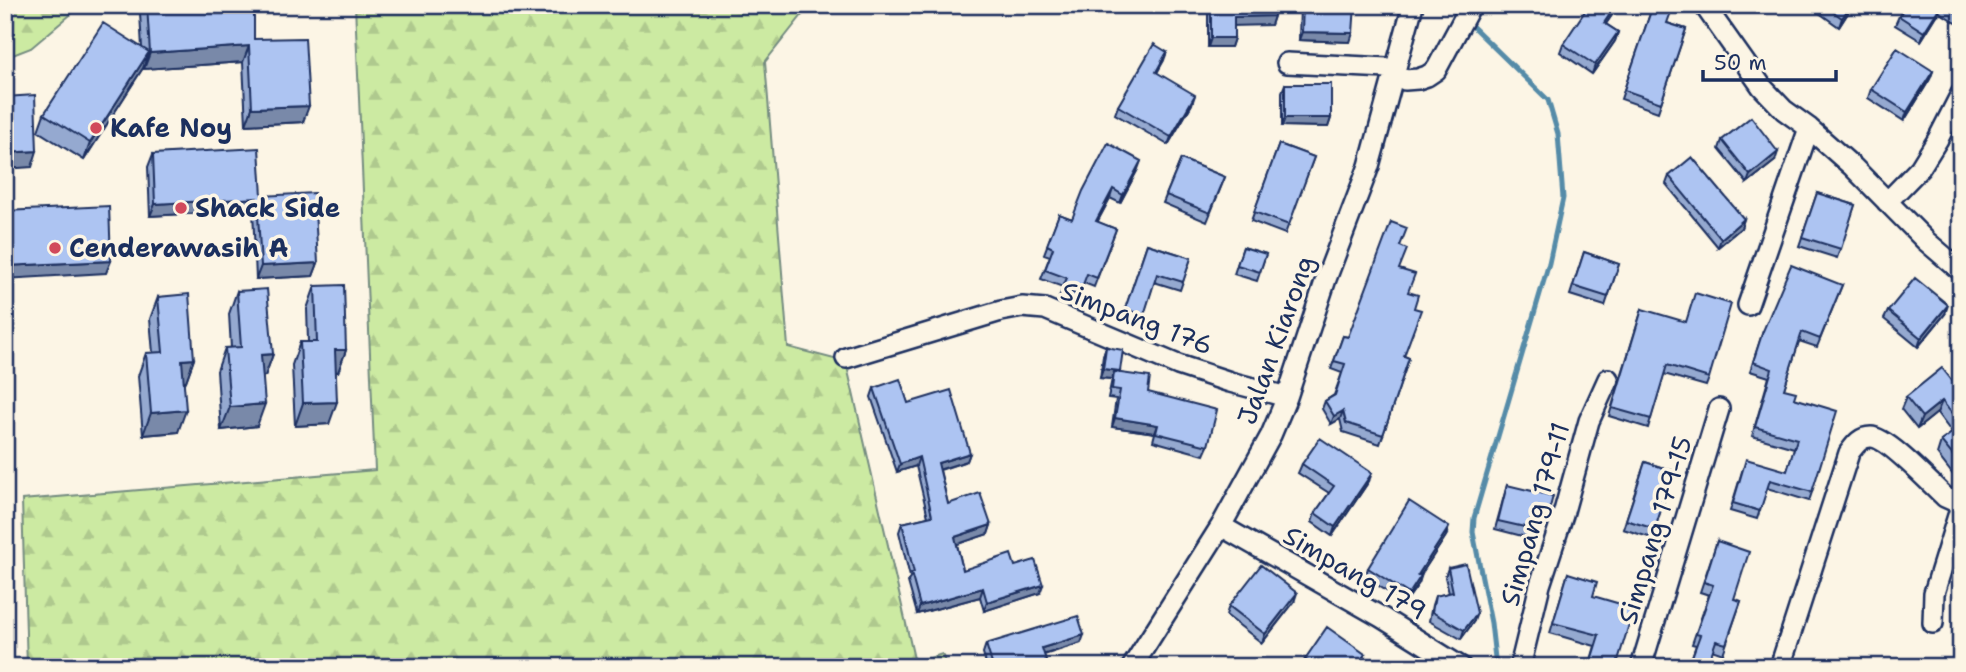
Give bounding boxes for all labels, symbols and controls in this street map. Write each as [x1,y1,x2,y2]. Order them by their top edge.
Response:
scale bar [1703,38,1836,82]
text: 50 m [1714,49,1767,77]
place label: Kafe Noy [110,110,232,145]
marker: Kafe Noy [88,120,104,136]
place label: Shack Side [195,190,340,225]
marker: Shack Side [173,200,189,216]
place label: Cenderawasih A [69,230,289,265]
marker: Cenderawasih A [47,240,63,256]
street label: Jalan Kiarong [1229,250,1322,429]
street label: Simpang 176 [1056,273,1218,363]
street label: Simpang 179-11 [1492,418,1577,610]
street label: Simpang 179-15 [1609,432,1700,628]
street label: Simpang 179 [1277,517,1433,628]

